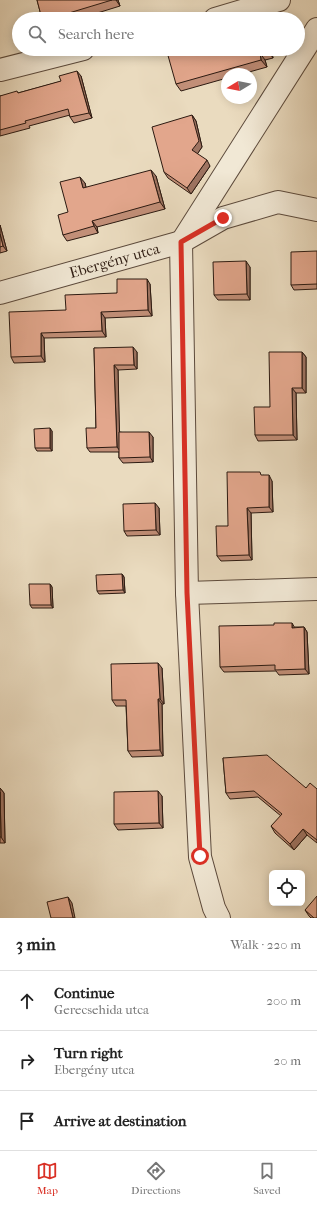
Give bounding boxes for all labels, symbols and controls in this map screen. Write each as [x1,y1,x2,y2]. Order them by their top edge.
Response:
search box [12,12,305,56]
icon: search [26,23,48,45]
text: Search here [58,25,134,43]
north arrow [221,68,257,104]
route end [214,209,232,227]
street label: Ebergény utca [67,239,163,282]
route start [191,847,209,865]
map controls [269,870,305,906]
button: locate [269,870,305,906]
text: 3 min [16,934,56,954]
text: Walk · 220 m [230,937,301,952]
text: Continue [54,984,114,1002]
icon: ahead [16,990,38,1012]
text: 200 m [266,993,301,1008]
text: Gerecsehida utca [54,1002,149,1017]
text: Turn right [54,1044,123,1062]
icon: right [16,1050,38,1072]
text: 20 m [274,1053,301,1068]
text: Ebergény utca [54,1062,135,1077]
icon: arrive [16,1110,38,1132]
text: Arrive at destination [54,1112,186,1130]
tab: Map [36,1160,58,1197]
tab: Directions [131,1160,181,1197]
tab: Saved [253,1160,281,1197]

